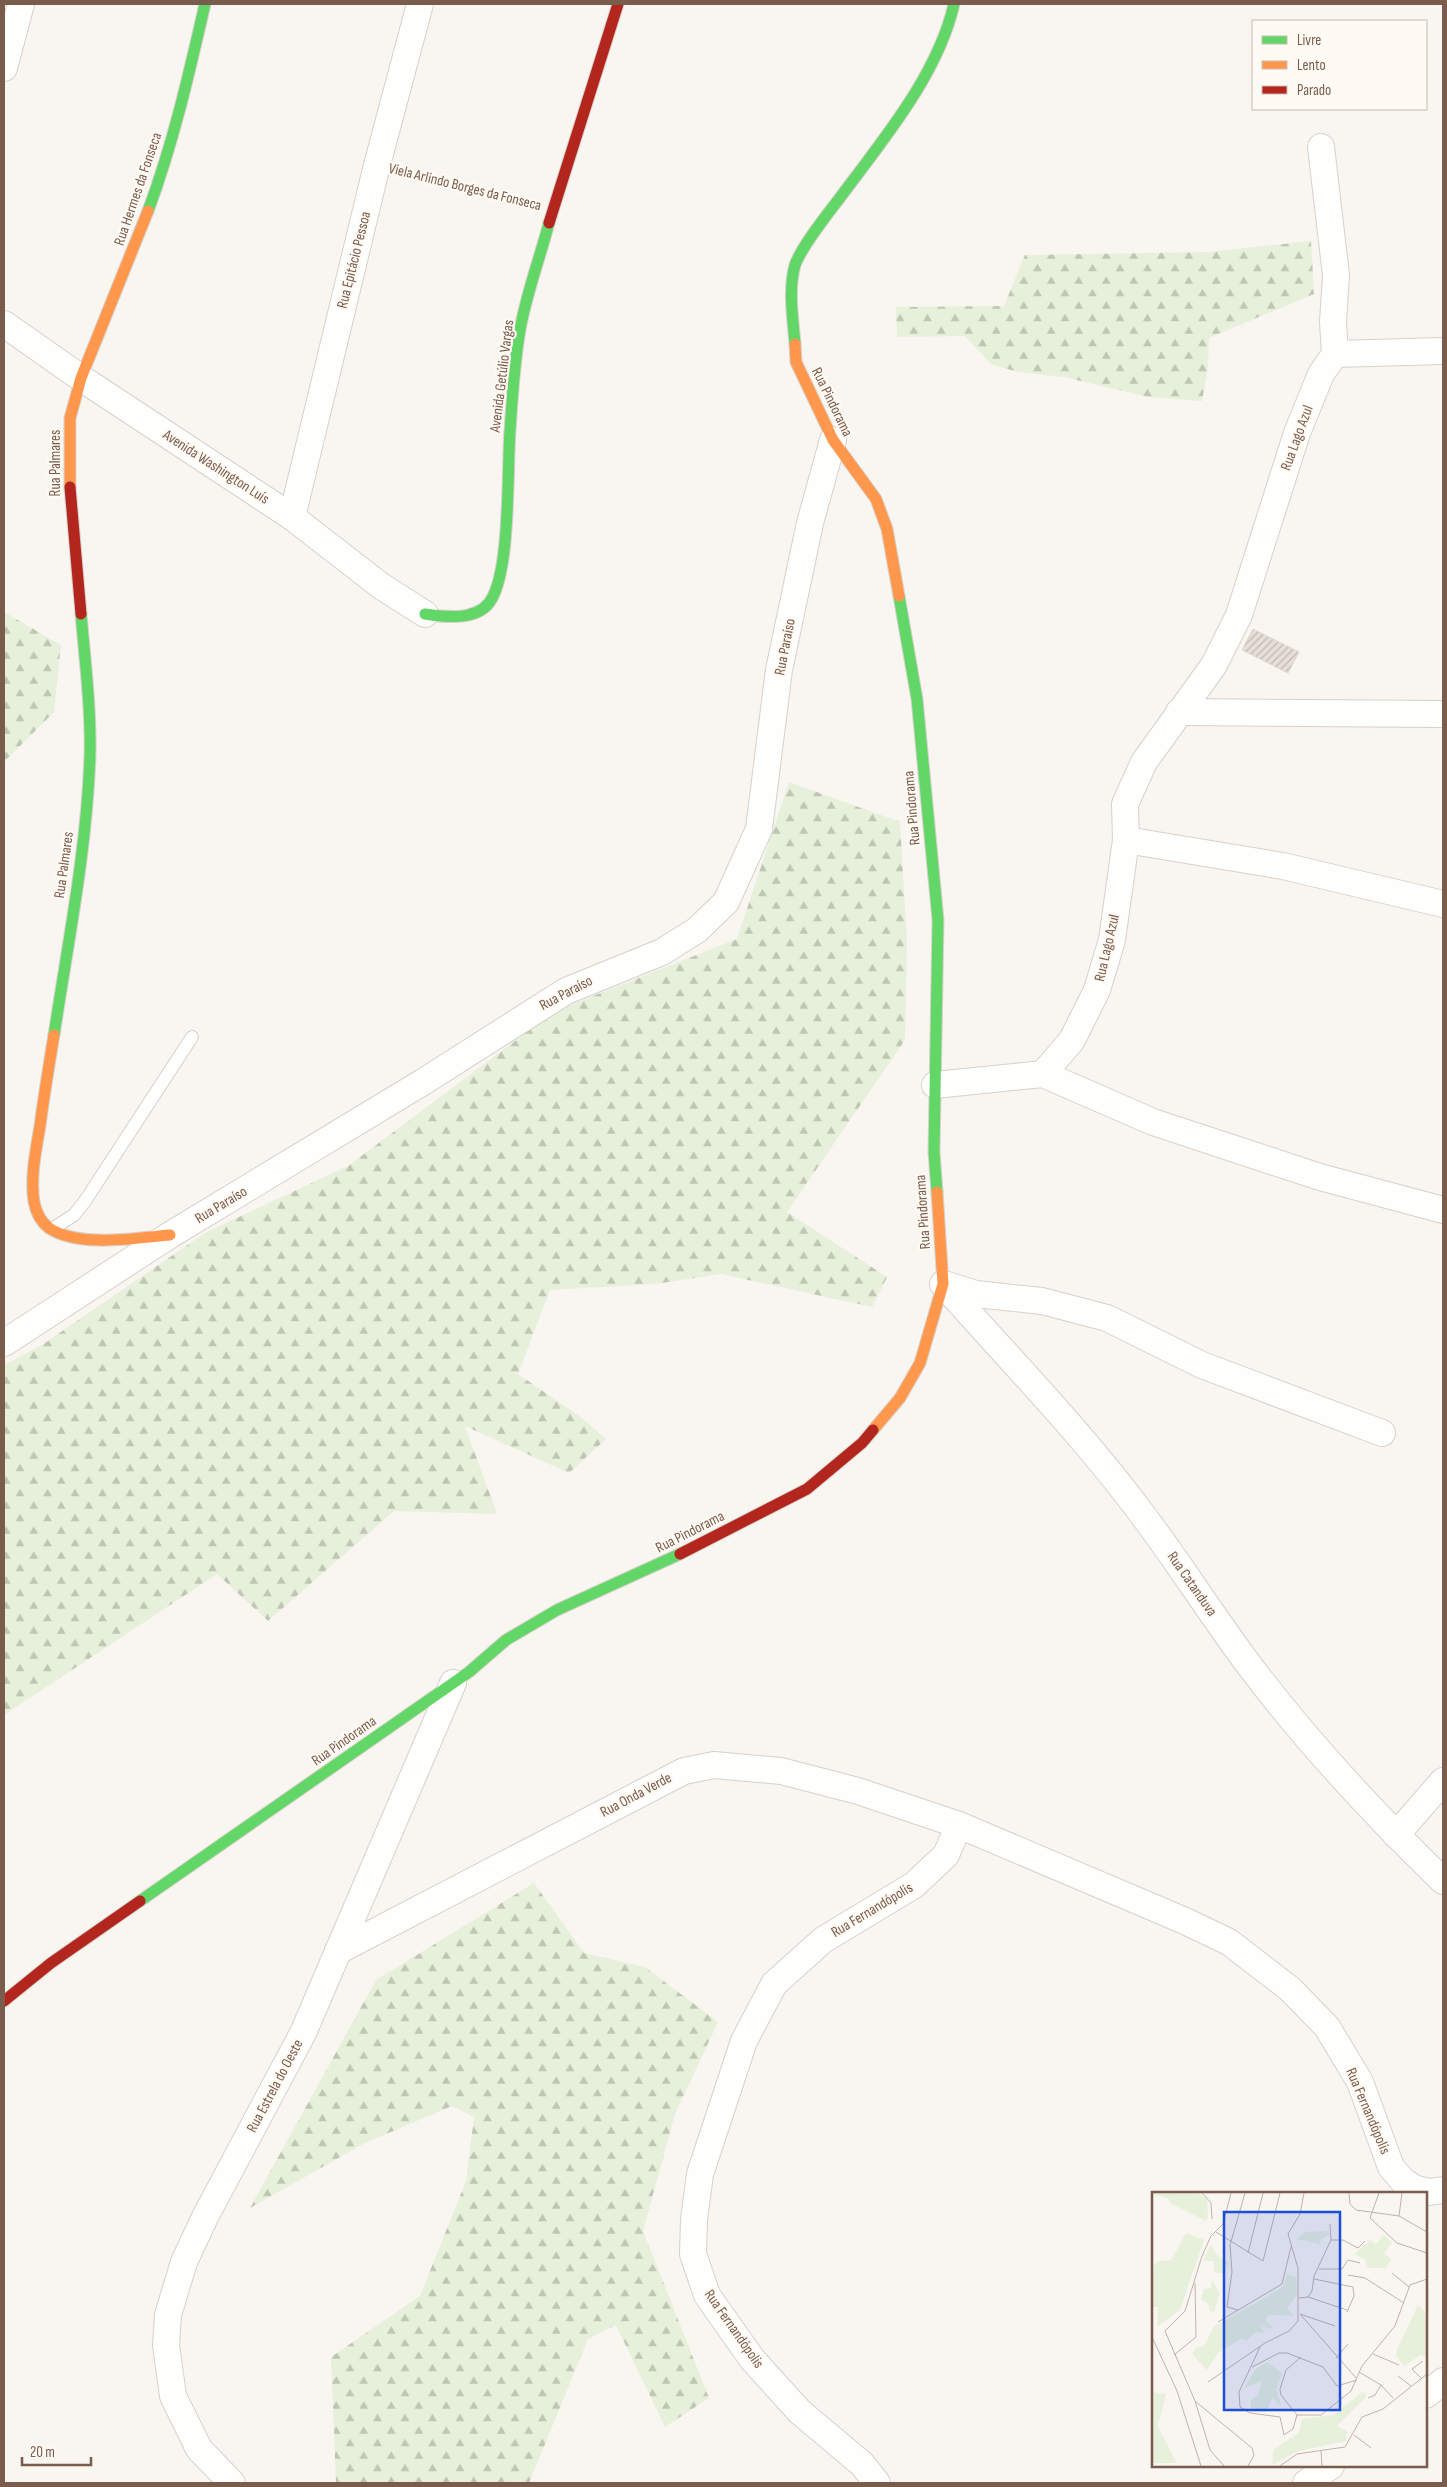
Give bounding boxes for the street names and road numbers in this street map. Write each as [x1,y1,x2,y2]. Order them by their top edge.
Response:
street label: Rua Hermes da Fonseca [110,130,166,248]
street label: Viela Arlindo Borges da Fonseca [387,159,544,215]
street label: Rua Epitácio Pessoa [333,209,375,310]
street label: Avenida Getúlio Vargas [486,319,518,434]
street label: Rua Pindorama [807,364,857,440]
street label: Rua Lago Azul [1276,403,1318,473]
street label: Avenida Washington Luís [158,425,273,509]
street label: Rua Palmares [46,430,65,496]
street label: Rua Paraíso [770,617,800,677]
street label: Rua Pindorama [899,770,925,846]
street label: Rua Palmares [50,831,78,899]
street label: Rua Lago Azul [1090,913,1124,983]
street label: Rua Paraíso [536,971,596,1015]
street label: Rua Pindorama [911,1174,935,1250]
street label: Rua Paraíso [191,1182,251,1228]
street label: Rua Pindorama [652,1506,728,1557]
street label: Rua Catanduva [1163,1548,1221,1620]
street label: Rua Pindorama [308,1712,380,1770]
street label: Rua Onda Verde [597,1768,675,1822]
street label: Rua Fernandópolis [828,1878,916,1942]
street label: Rua Estrela do Oeste [243,2036,307,2136]
street label: Rua Fernandópolis [1341,2065,1395,2157]
street label: Rua Fernandópolis [700,2286,768,2372]

